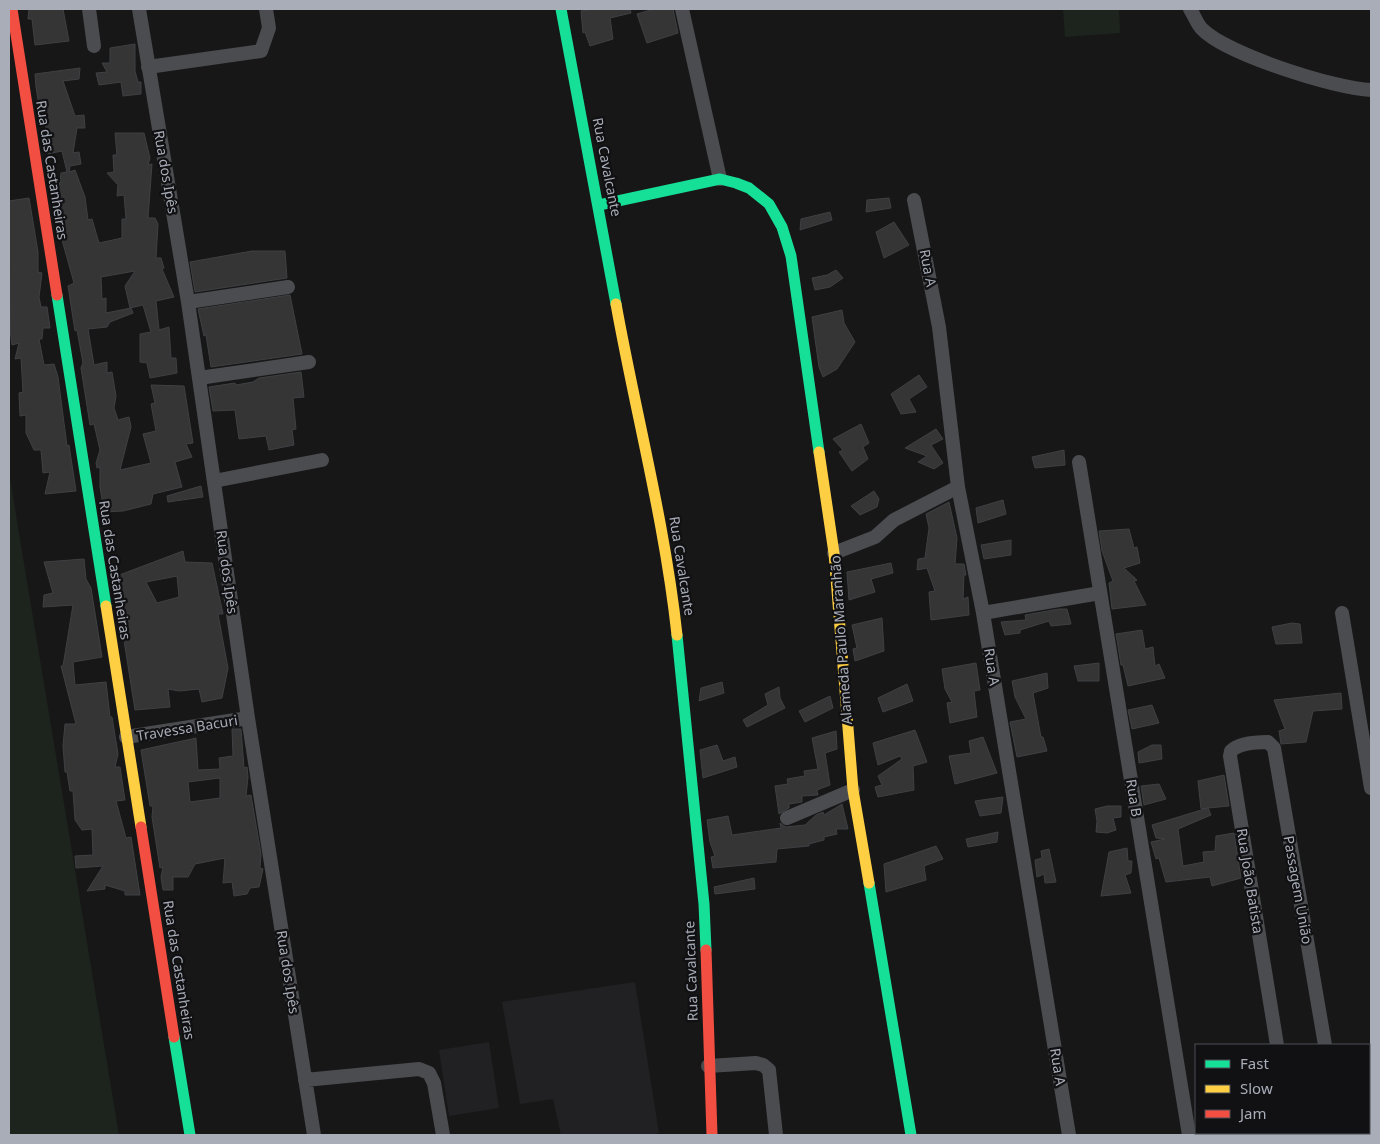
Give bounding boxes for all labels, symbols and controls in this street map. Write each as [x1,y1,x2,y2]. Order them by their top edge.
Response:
street label: Rua das Castanheiras [32,99,73,241]
street label: Rua Cavalcante [589,116,626,218]
street label: Rua dos Ipês [150,129,183,215]
street label: Rua A [916,248,941,288]
street label: Rua das Castanheiras [95,499,136,641]
street label: Rua Cavalcante [665,515,700,617]
street label: Rua dos Ipês [212,529,243,615]
street label: Alameda Paulo Maranhão [825,555,856,725]
street label: Rua A [980,647,1005,687]
street label: Travessa Bacuri [135,710,239,745]
street label: Rua B [1122,778,1147,818]
street label: Rua João Batista [1233,827,1268,935]
street label: Passagem União [1280,834,1317,946]
street label: Rua das Castanheiras [159,899,200,1041]
street label: Rua Cavalcante [679,920,702,1021]
street label: Rua dos Ipês [273,929,305,1015]
legend [1195,1044,1370,1134]
street label: Rua A [1046,1047,1071,1087]
text: Fast [1240,1053,1269,1073]
text: Slow [1240,1078,1273,1098]
text: Jam [1238,1103,1267,1123]

